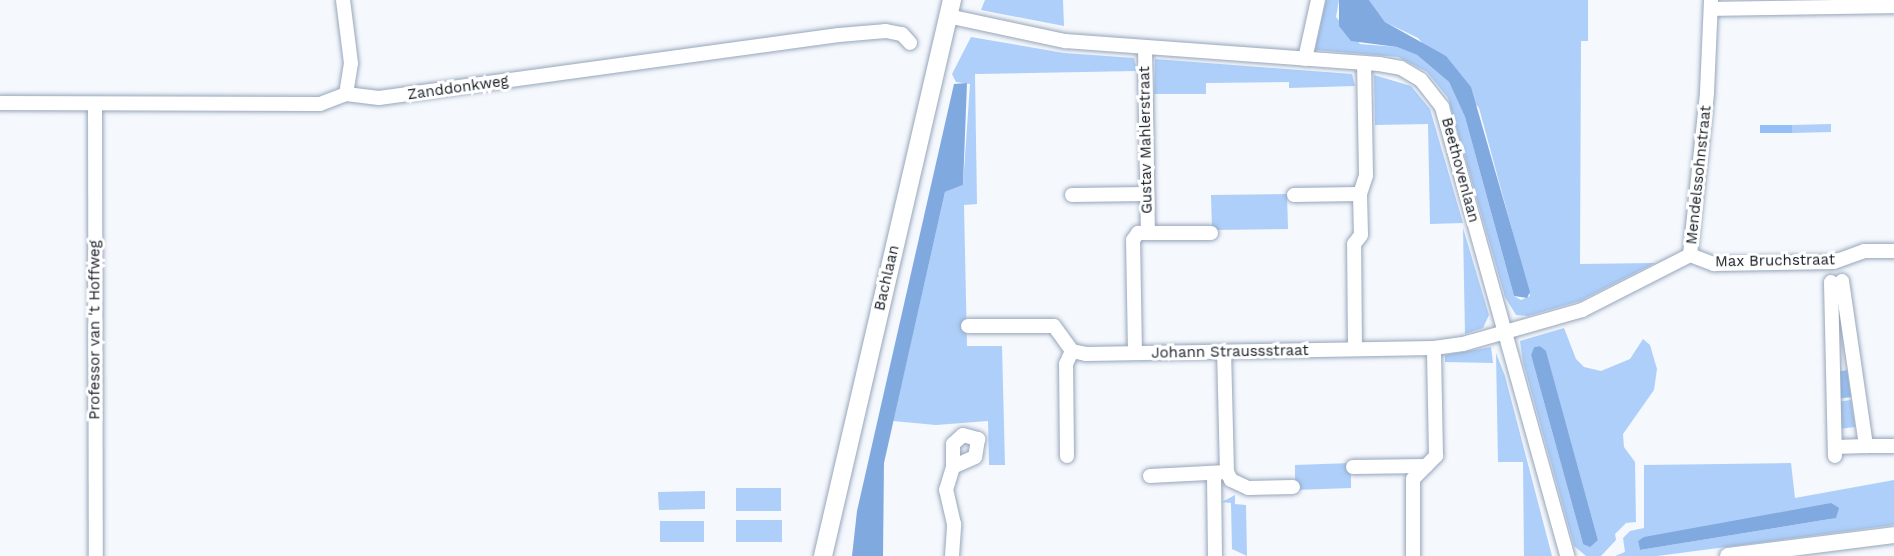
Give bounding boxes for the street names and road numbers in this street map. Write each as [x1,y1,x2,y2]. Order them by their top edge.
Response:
street label: Gustav Mahlerstraat [1136,66,1156,214]
street label: Zanddonkweg [406,72,510,104]
street label: Mendelssohnstraat [1683,105,1715,245]
street label: Beethovenlaan [1437,115,1483,225]
street label: Professor van 't Hoffweg [86,240,104,420]
street label: Bachlaan [871,243,903,313]
street label: Max Bruchstraat [1715,251,1835,271]
street label: Johann Straussstraat [1151,342,1309,362]

